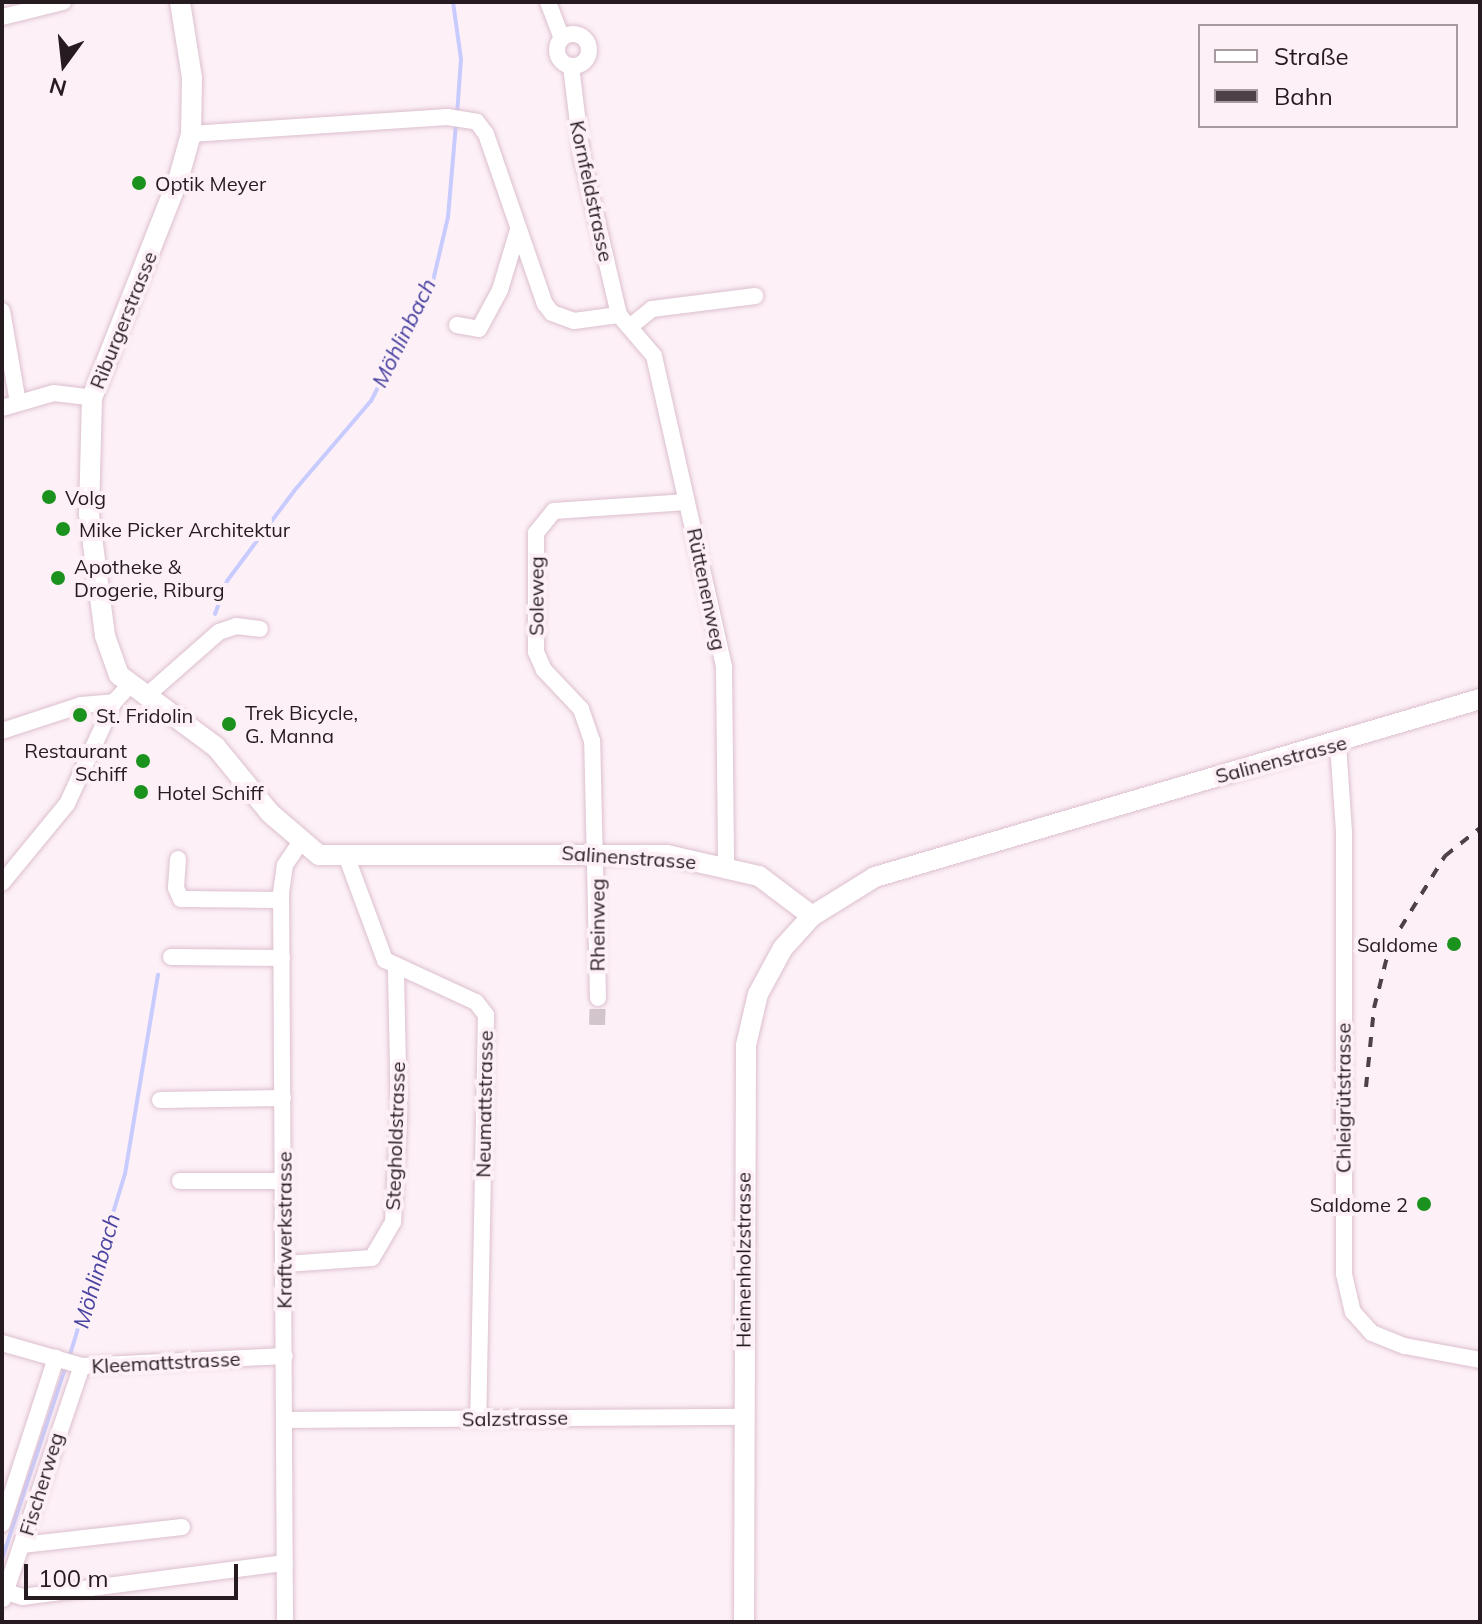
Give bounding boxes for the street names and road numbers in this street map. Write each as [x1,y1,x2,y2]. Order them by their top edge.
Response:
street label: Kornfeldstrasse [565,118,619,264]
street label: Riburgerstrasse [85,248,161,392]
street label: Rüttenenweg [682,526,732,652]
street label: Soleweg [524,556,548,636]
street label: Salinenstrasse [1213,730,1349,788]
street label: Salinenstrasse [561,840,697,874]
street label: Rheinweg [585,879,609,971]
street label: Chleigrütstrasse [1331,1023,1355,1173]
street label: Neumattstrasse [471,1030,497,1178]
street label: Stegholdstrasse [380,1061,410,1211]
street label: Kraftwerkstrasse [272,1151,296,1309]
street label: Heimenholzstrasse [731,1172,755,1348]
street label: Kleemattstrasse [91,1346,241,1378]
street label: Salzstrasse [462,1405,568,1431]
street label: Fischerweg [14,1430,68,1538]

